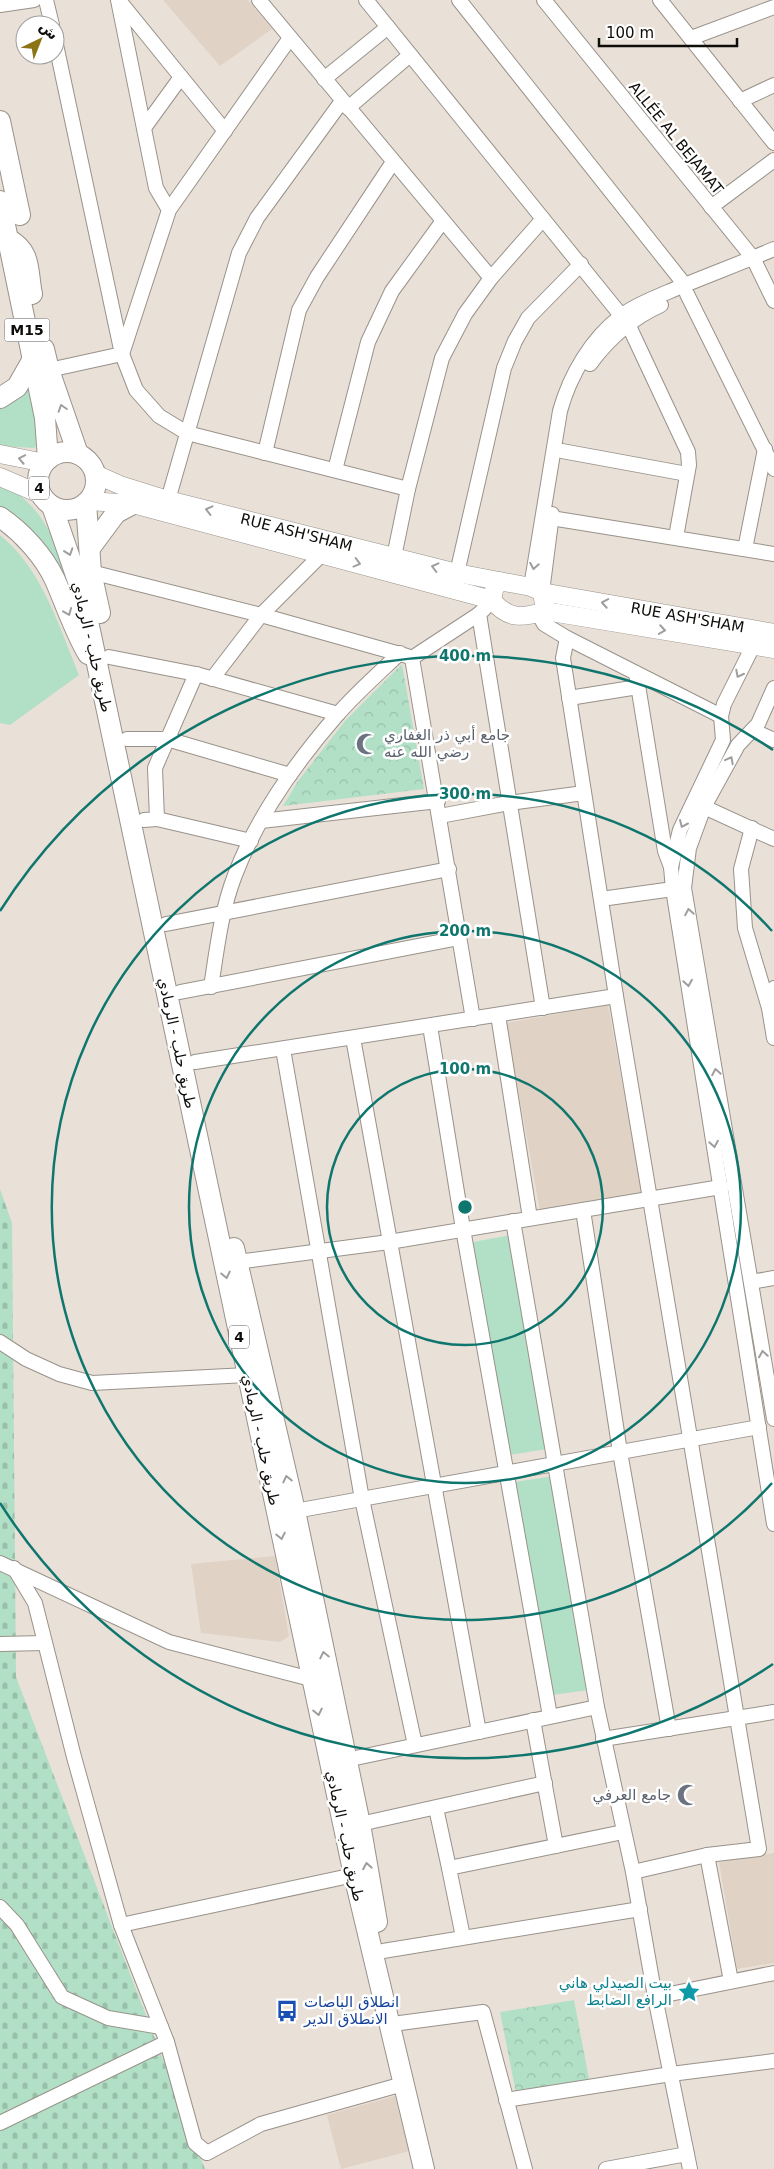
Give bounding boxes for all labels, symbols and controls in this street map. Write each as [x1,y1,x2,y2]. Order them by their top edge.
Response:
north arrow [15,15,65,65]
scale bar [599,15,736,47]
text: ش [36,18,61,43]
text: 100 m [606,24,654,42]
street label: ALLÉE AL BEJAMAT [625,78,728,199]
road number: M15 [5,318,50,342]
one-way arrow [57,405,67,413]
one-way arrow [18,454,27,464]
road number: 4 [29,476,49,499]
one-way arrow [205,505,214,516]
street label: RUE ASH'SHAM [238,510,354,555]
one-way arrow [63,547,73,555]
one-way arrow [352,558,361,568]
one-way arrow [430,562,439,573]
one-way arrow [530,562,540,570]
street label: طريق حلب - الرمادي [67,580,116,714]
one-way arrow [601,599,610,609]
street label: RUE ASH'SHAM [629,599,746,637]
one-way arrow [61,607,72,616]
one-way arrow [659,624,667,635]
text: 400 m [439,647,491,665]
one-way arrow [735,669,745,678]
place label: جامع أبي ذر الغفاري رضي الله عنه [384,725,510,762]
mosque icon: جامع أبي ذر الغفاري رضي الله عنه [354,731,380,757]
one-way arrow [724,756,734,765]
text: 300 m [439,785,491,803]
one-way arrow [679,819,690,828]
one-way arrow [684,908,694,917]
text: 200 m [439,922,491,940]
street label: طريق حلب - الرمادي [153,976,200,1110]
one-way arrow [682,979,692,987]
text: 100 m [439,1060,491,1078]
one-way arrow [711,1068,721,1077]
one-way arrow [708,1139,718,1148]
centre of rings [456,1198,474,1216]
one-way arrow [220,1270,230,1279]
road number: 4 [229,1325,249,1348]
one-way arrow [759,1349,769,1358]
street label: طريق حلب - الرمادي [237,1373,284,1507]
one-way arrow [282,1475,293,1483]
one-way arrow [275,1532,286,1541]
one-way arrow [319,1651,330,1660]
one-way arrow [313,1708,323,1717]
street label: طريق حلب - الرمادي [321,1769,368,1903]
mosque icon: جامع العرفي [675,1782,701,1808]
place label: جامع العرفي [592,1786,671,1805]
one-way arrow [363,1861,373,1870]
place label: بيت الصيدلي هاني الرافع الضابط [559,1974,672,2009]
place icon: بيت الصيدلي هاني الرافع الضابط [676,1979,702,2005]
place label: انطلاق الباصات الانطلاق الدير [303,1993,399,2028]
bus stop icon: انطلاق الباصات الانطلاق الدير [274,1998,300,2024]

